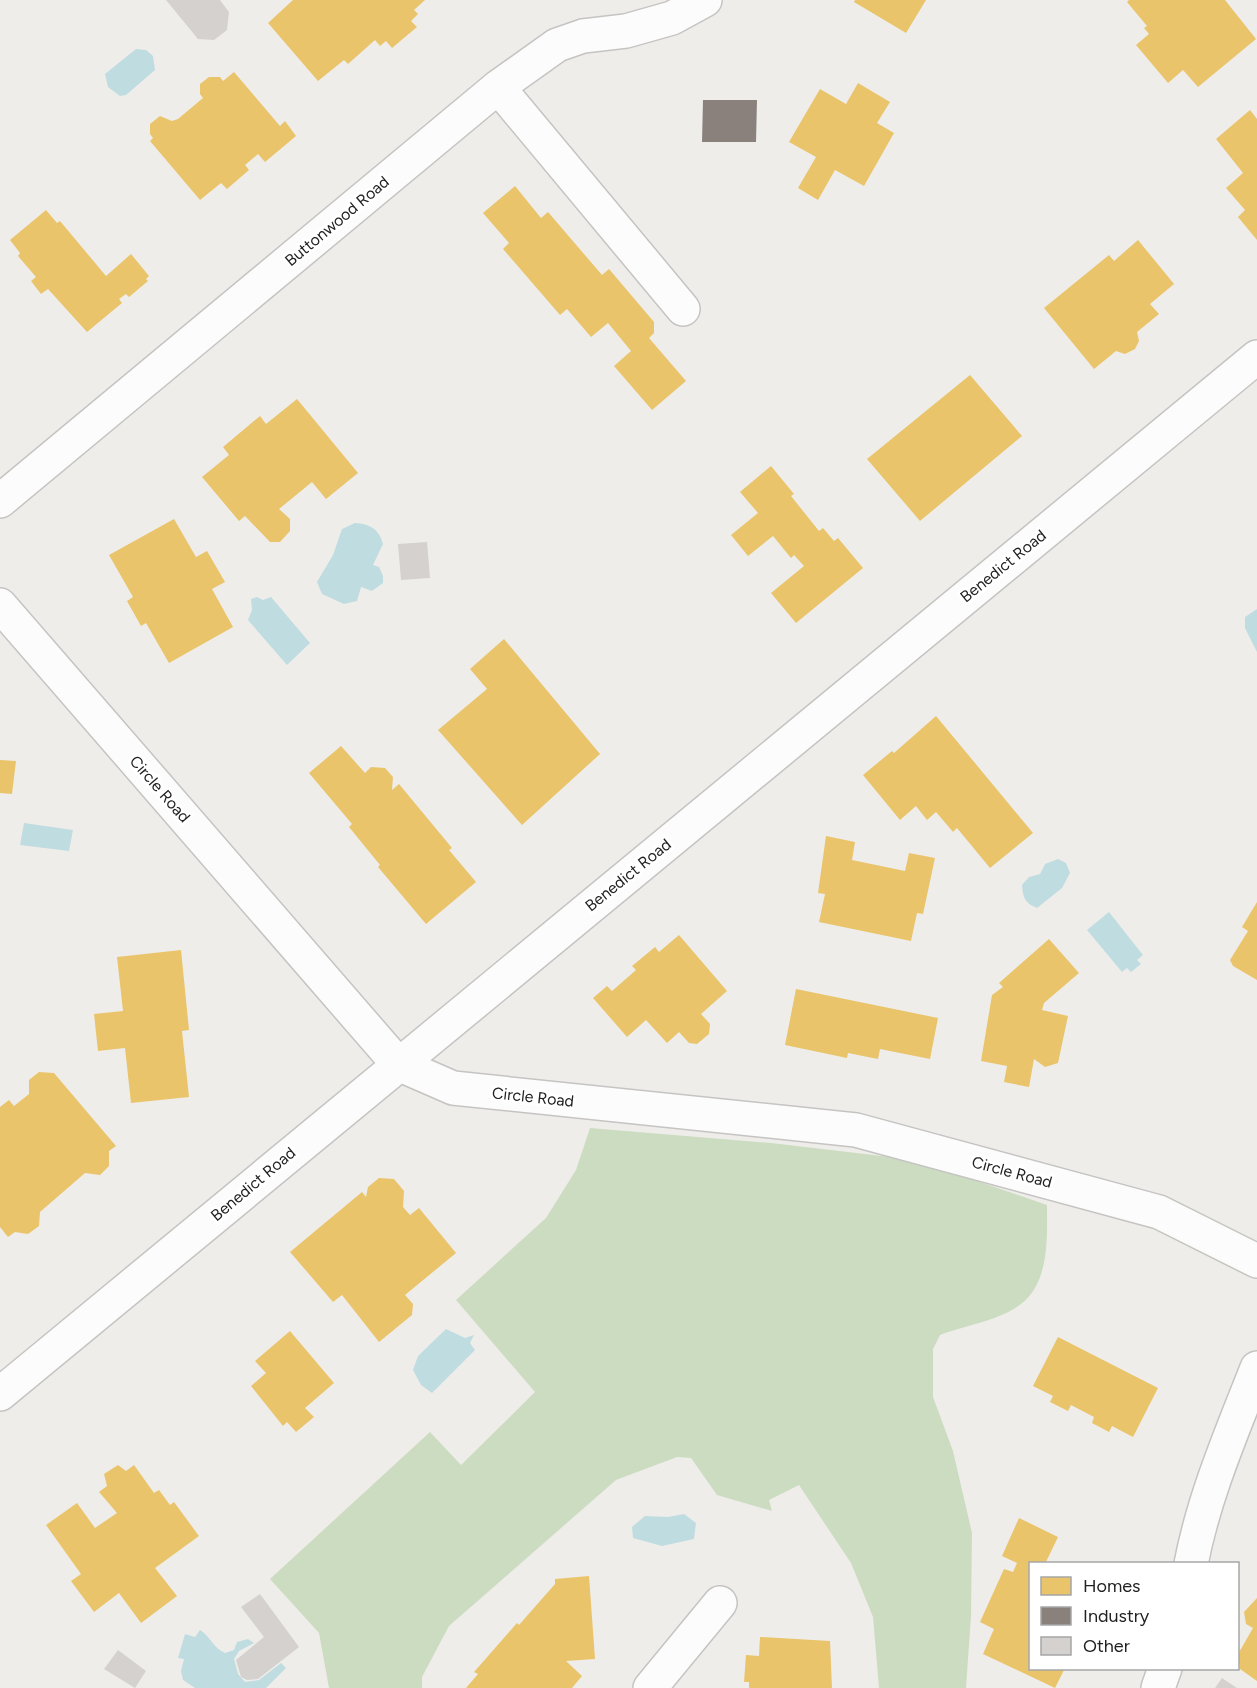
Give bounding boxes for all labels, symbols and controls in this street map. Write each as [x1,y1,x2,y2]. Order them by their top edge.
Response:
street label: Buttonwood Road [281,172,393,270]
street label: Benedict Road [956,526,1050,606]
street label: Circle Road [126,752,194,826]
street label: Benedict Road [581,835,675,915]
street label: Circle Road [491,1083,575,1111]
street label: Benedict Road [207,1143,299,1225]
street label: Circle Road [970,1152,1054,1192]
legend [1029,1562,1239,1670]
text: Homes [1083,1575,1141,1597]
text: Industry [1083,1605,1150,1627]
text: Other [1083,1635,1130,1657]

